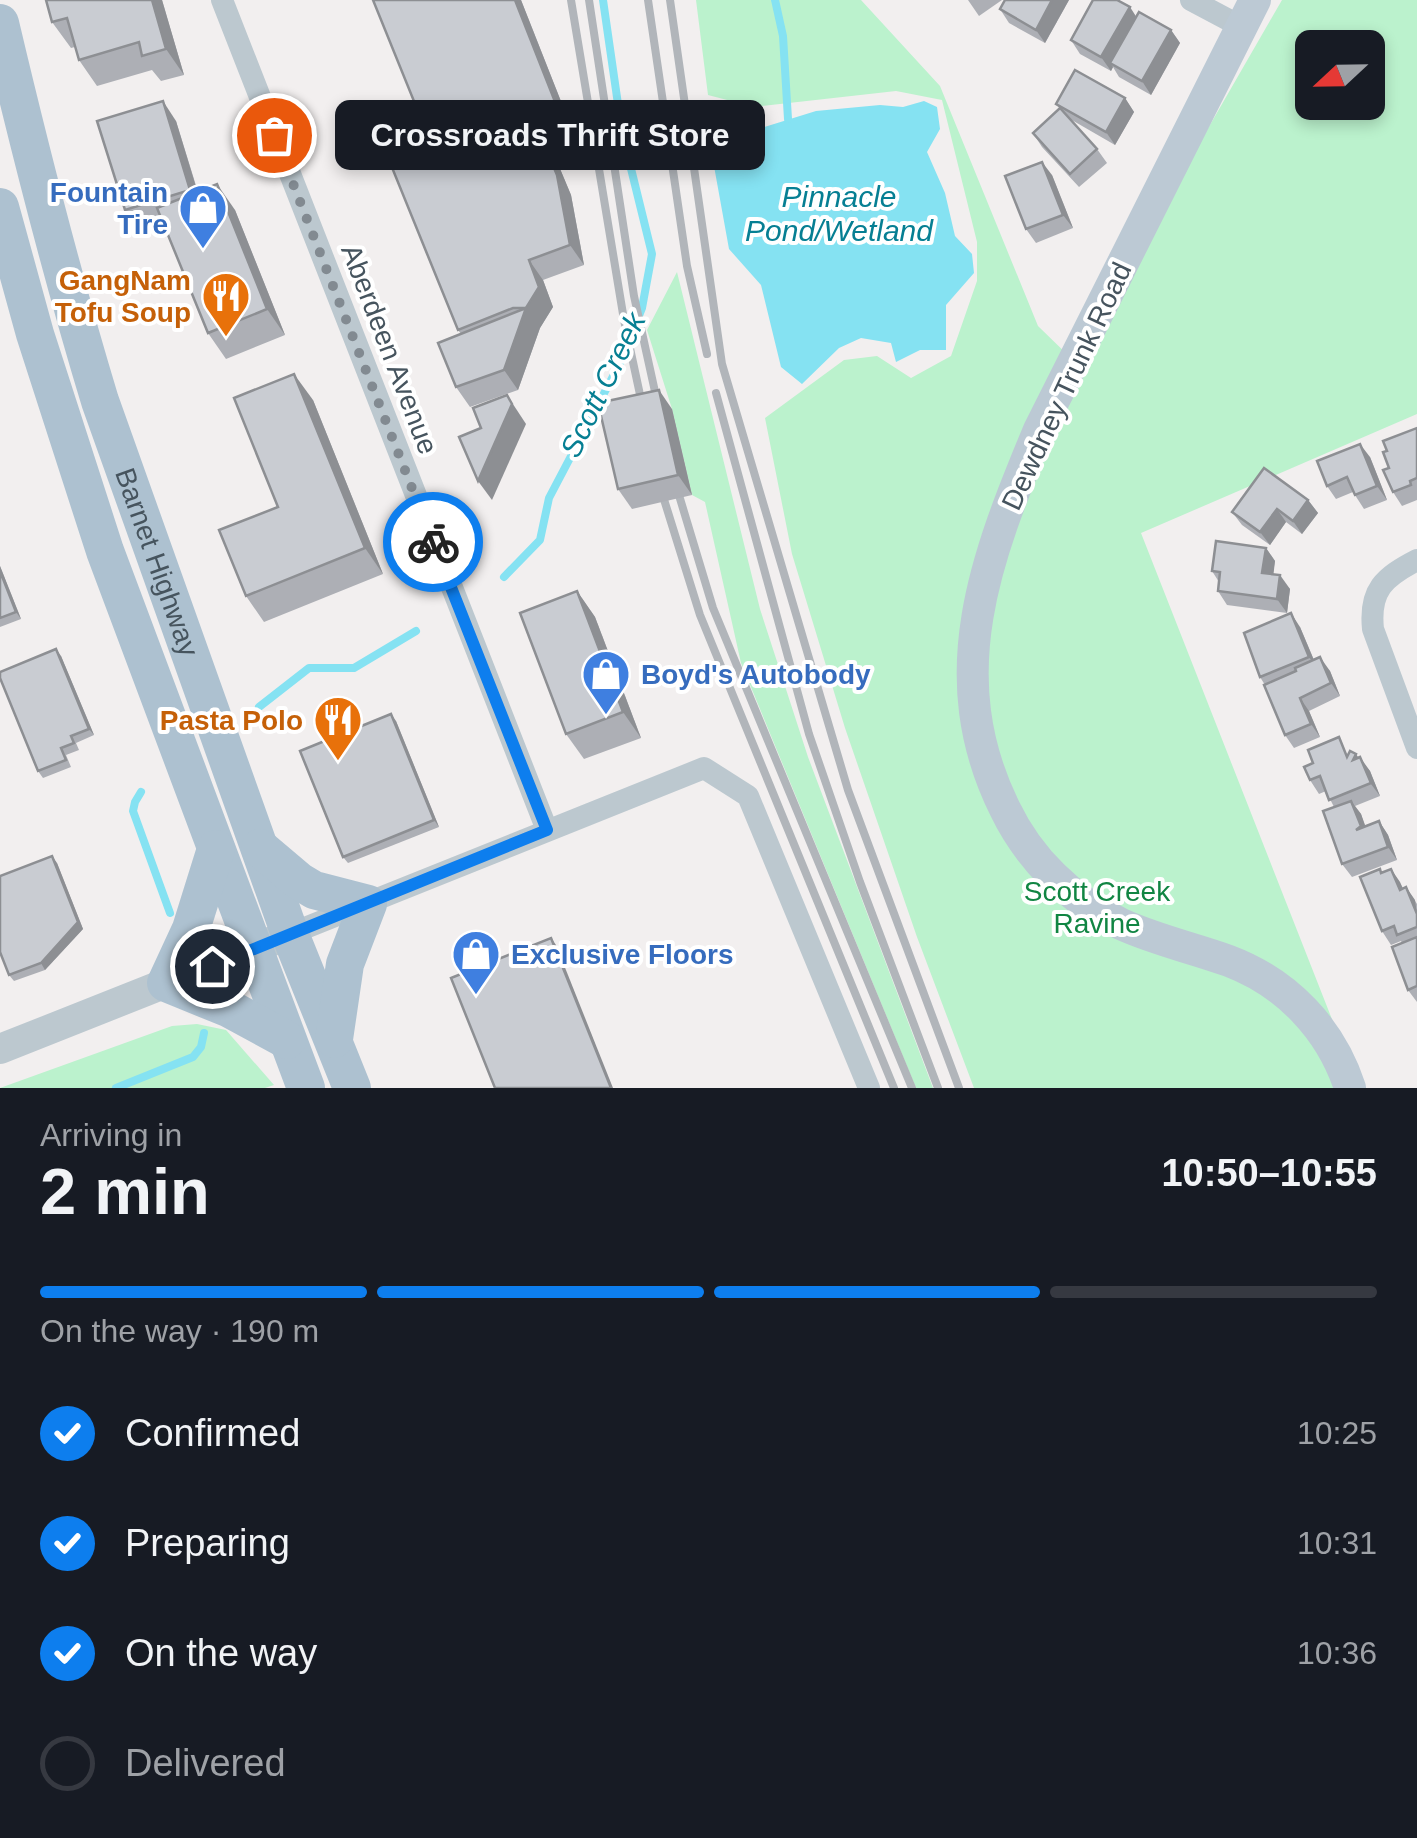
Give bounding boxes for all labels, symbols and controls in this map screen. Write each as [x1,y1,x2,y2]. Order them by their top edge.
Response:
north arrow [1295,30,1385,120]
map controls [1295,30,1385,120]
pin [232,93,317,178]
callout: Crossroads Thrift Store [334,100,764,170]
icon: bag [247,108,302,163]
text: Crossroads Thrift Store [370,117,730,153]
place label: Fountain Tire [50,177,168,240]
water label: Pinnacle Pond/Wetland [745,180,934,247]
shop icon: Fountain Tire [177,182,229,250]
street label: Aberdeen Avenue [335,240,444,458]
street label: Dewdney Trunk Road [996,258,1137,515]
place label: GangNam Tofu Soup [55,265,191,328]
restaurant icon: GangNam Tofu Soup [200,270,252,338]
water label: Scott Creek [553,305,653,462]
street label: Barnet Highway [109,464,205,661]
courier [383,492,483,592]
icon: bike [406,515,461,570]
shop icon: Boyd's Autobody [580,648,632,716]
place label: Boyd's Autobody [641,659,871,690]
restaurant icon: Pasta Polo [312,694,364,762]
place label: Pasta Polo [160,705,303,736]
park label: Scott Creek Ravine [1024,876,1171,939]
pin [170,924,255,1009]
shop icon: Exclusive Floors [450,928,502,996]
icon: home [185,939,240,994]
place label: Exclusive Floors [511,939,734,970]
text: Arriving in [40,1117,182,1153]
text: 10:50–10:55 [1161,1152,1377,1194]
text: 2 min [40,1155,210,1228]
text: On the way · 190 m [40,1313,319,1349]
icon: check [40,1406,95,1461]
text: Confirmed [125,1412,300,1454]
text: 10:25 [1297,1415,1377,1451]
icon: check [40,1516,95,1571]
text: Preparing [125,1522,290,1564]
text: 10:31 [1297,1525,1377,1561]
icon: check [40,1626,95,1681]
text: On the way [125,1632,317,1674]
text: 10:36 [1297,1635,1377,1671]
text: Delivered [125,1742,286,1784]

